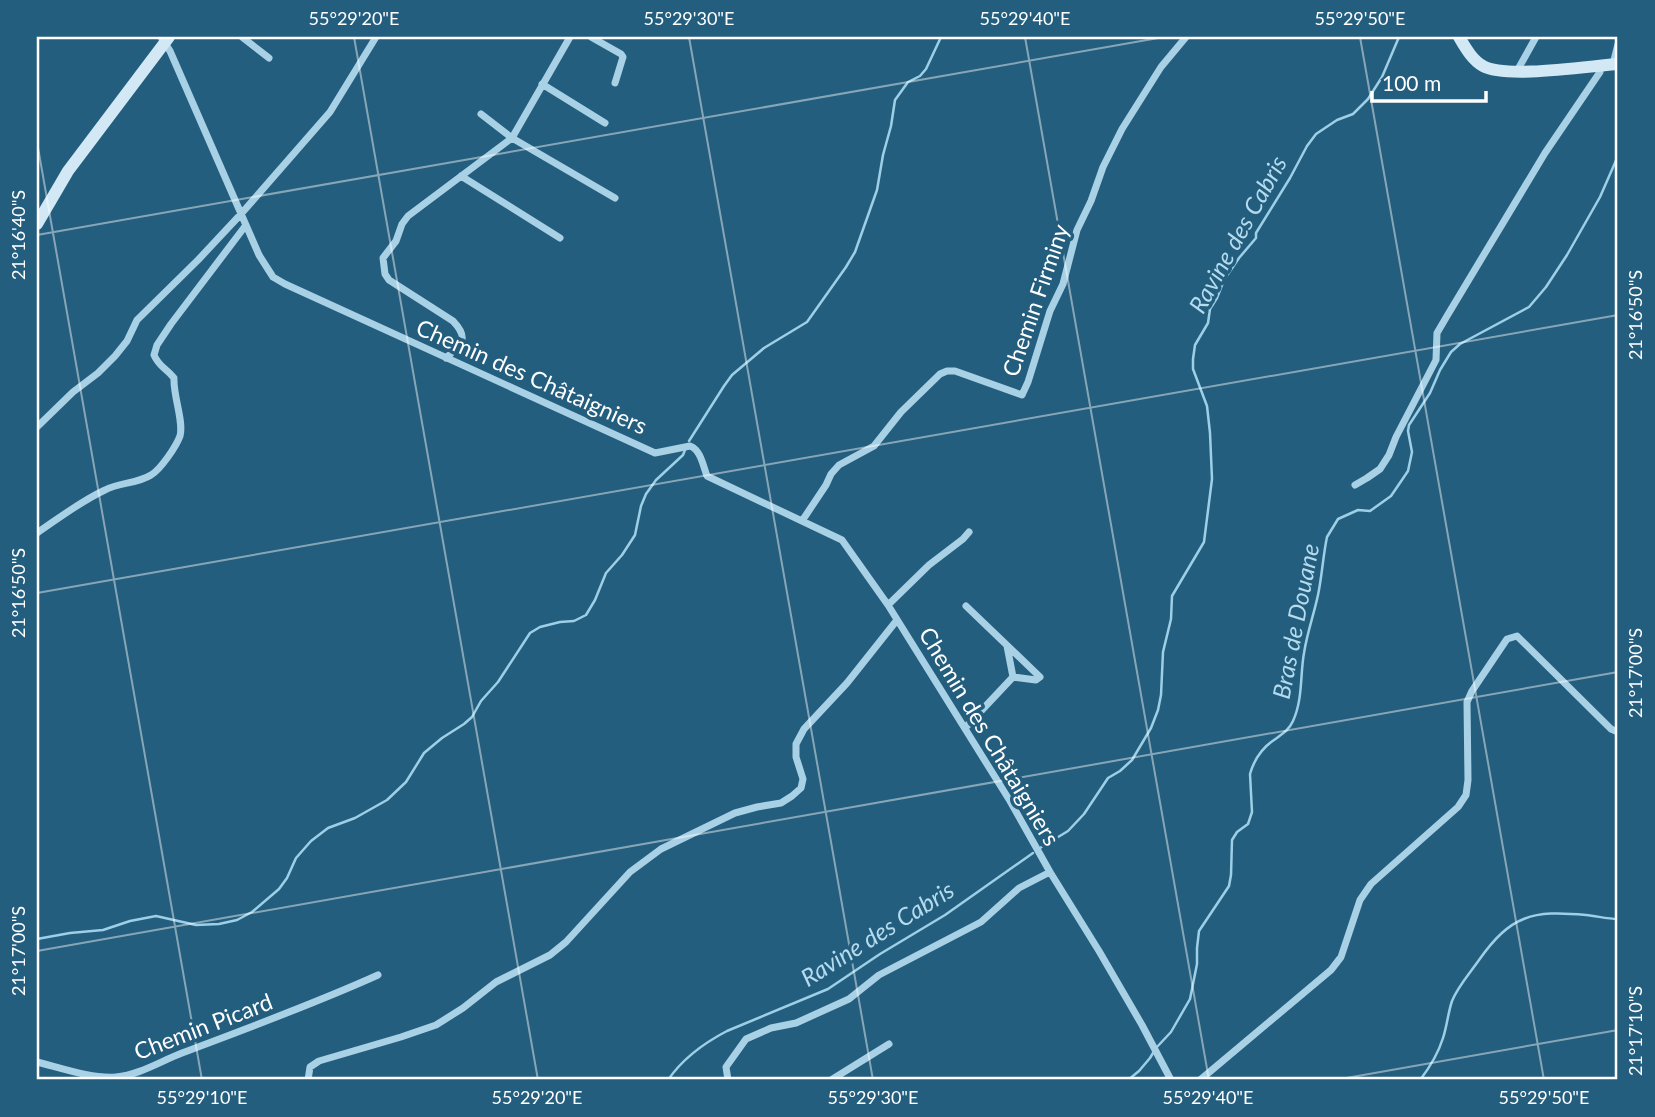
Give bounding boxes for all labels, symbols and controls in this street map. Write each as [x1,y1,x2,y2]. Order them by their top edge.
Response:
text: 55°29'20"E [309,7,399,29]
text: 55°29'30"E [644,7,734,29]
text: 55°29'40"E [980,7,1070,29]
text: 55°29'50"E [1315,7,1405,29]
scale bar [1372,60,1485,104]
text: 100 m [1382,70,1441,95]
water label: Ravine des Cabris [1182,150,1292,318]
text: 21°16'40"S [7,190,29,280]
street label: Chemin Firminy [996,220,1074,380]
text: 21°16'50"S [1624,270,1646,360]
street label: Chemin des Châtaigniers [412,312,652,440]
water label: Bras de Douane [1266,541,1324,701]
text: 21°16'50"S [7,548,29,638]
street label: Chemin des Châtaigniers [914,622,1066,850]
text: 21°17'00"S [1624,628,1646,718]
water label: Ravine des Cabris [795,874,959,992]
text: 21°17'00"S [7,906,29,996]
text: 21°17'10"S [1624,986,1646,1076]
street label: Chemin Picard [130,987,276,1065]
text: 55°29'10"E [157,1086,247,1108]
text: 55°29'20"E [492,1086,582,1108]
text: 55°29'30"E [828,1086,918,1108]
text: 55°29'40"E [1163,1086,1253,1108]
text: 55°29'50"E [1499,1086,1589,1108]

